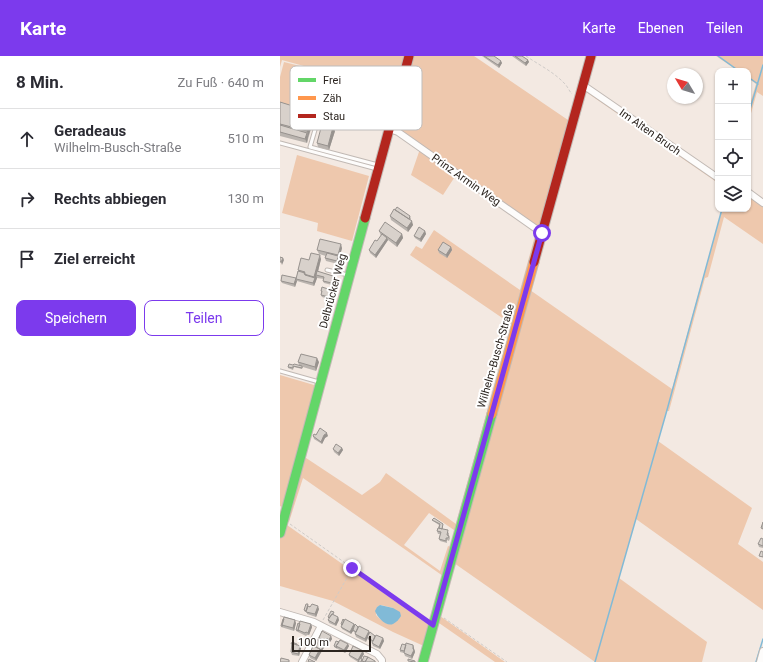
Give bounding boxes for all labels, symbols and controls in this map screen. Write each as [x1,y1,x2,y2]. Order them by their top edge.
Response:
text: Karte [20,17,66,40]
text: Karte [582,20,616,36]
text: Ebenen [638,20,684,36]
text: Teilen [706,20,743,36]
legend [290,66,422,130]
north arrow [667,68,703,104]
map controls [715,68,751,212]
button: + [715,68,751,104]
text: 8 Min. [16,72,64,92]
text: Frei [323,74,341,87]
text: Zu Fuß · 640 m [178,75,264,90]
text: Zäh [323,92,342,105]
button: − [715,104,751,140]
street label: Im Alten Bruch [617,106,683,158]
text: Stau [323,110,345,123]
text: Geradeaus [54,122,126,140]
icon: ahead [16,128,38,150]
text: 510 m [227,131,264,146]
text: Wilhelm-Busch-Straße [54,140,181,155]
button: locate [715,140,751,176]
street label: Prinz Armin Weg [429,151,503,209]
button: layers [715,176,751,212]
icon: right [16,188,38,210]
text: Rechts abbiegen [54,190,167,208]
text: 130 m [227,191,264,206]
route start [533,224,551,242]
icon: arrive [16,248,38,270]
text: Ziel erreicht [54,250,135,268]
street label: Delbrücker Weg [317,252,349,330]
button: Speichern [16,300,136,336]
button: Teilen [144,300,264,336]
street label: Wilhelm-Busch-Straße [475,302,517,410]
route end [343,559,361,577]
scale bar [292,634,371,653]
text: 100 m [298,636,329,649]

